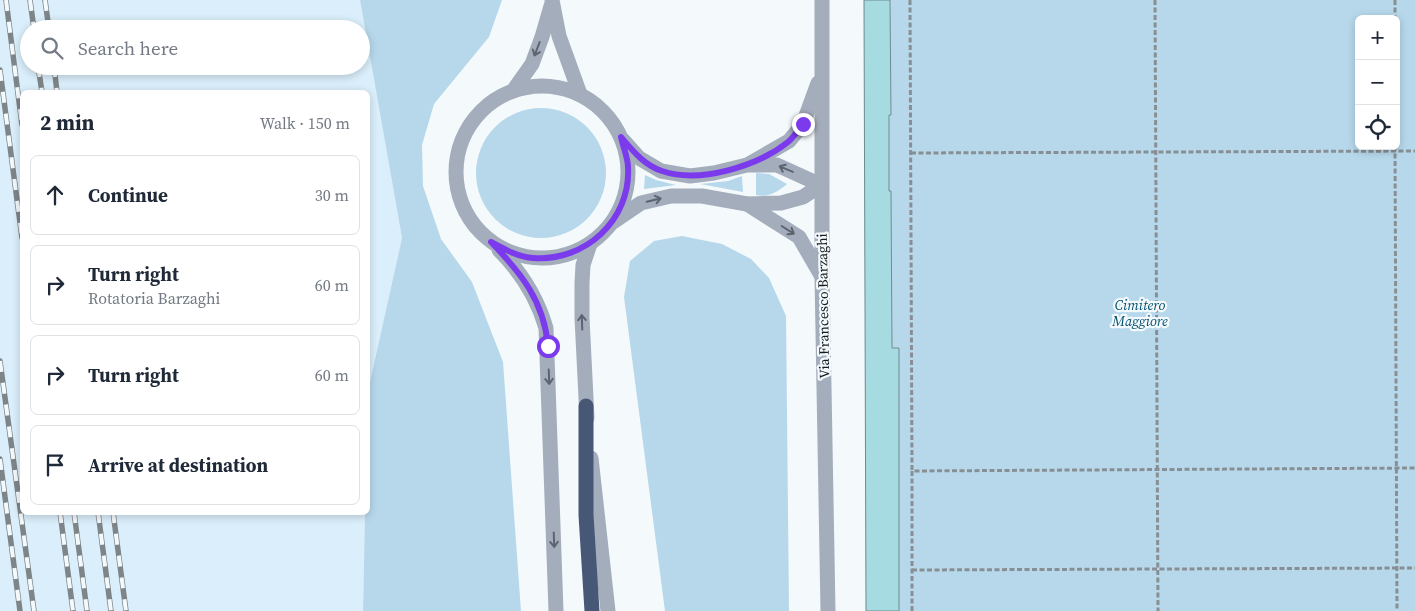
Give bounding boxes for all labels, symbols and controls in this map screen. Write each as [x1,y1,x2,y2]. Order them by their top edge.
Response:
map controls [1355,15,1400,150]
button: + [1355,15,1400,60]
search box [20,20,370,75]
icon: search [38,34,66,62]
text: Search here [78,35,178,61]
one-way arrow [532,42,541,57]
button: − [1355,60,1400,105]
button: locate [1355,105,1400,150]
text: 2 min [40,108,95,137]
text: Walk · 150 m [260,112,350,134]
route end [792,113,815,136]
one-way arrow [779,163,794,173]
icon: ahead [41,181,69,209]
text: Continue [88,182,168,208]
text: 30 m [315,184,349,206]
one-way arrow [646,195,662,204]
one-way arrow [780,225,794,235]
street label: Via Francesco Barzaghi [812,233,834,379]
text: Turn right [88,261,179,287]
icon: right [41,271,69,299]
text: 60 m [315,274,349,296]
text: Rotatoria Barzaghi [88,287,220,309]
park label: Cimitero Maggiore [1111,295,1168,331]
one-way arrow [578,314,587,330]
route start [537,335,560,358]
icon: right [41,361,69,389]
text: Turn right [88,362,179,388]
text: 60 m [315,364,349,386]
one-way arrow [544,369,553,385]
icon: arrive [41,451,69,479]
text: Arrive at destination [88,452,268,478]
one-way arrow [549,532,559,548]

